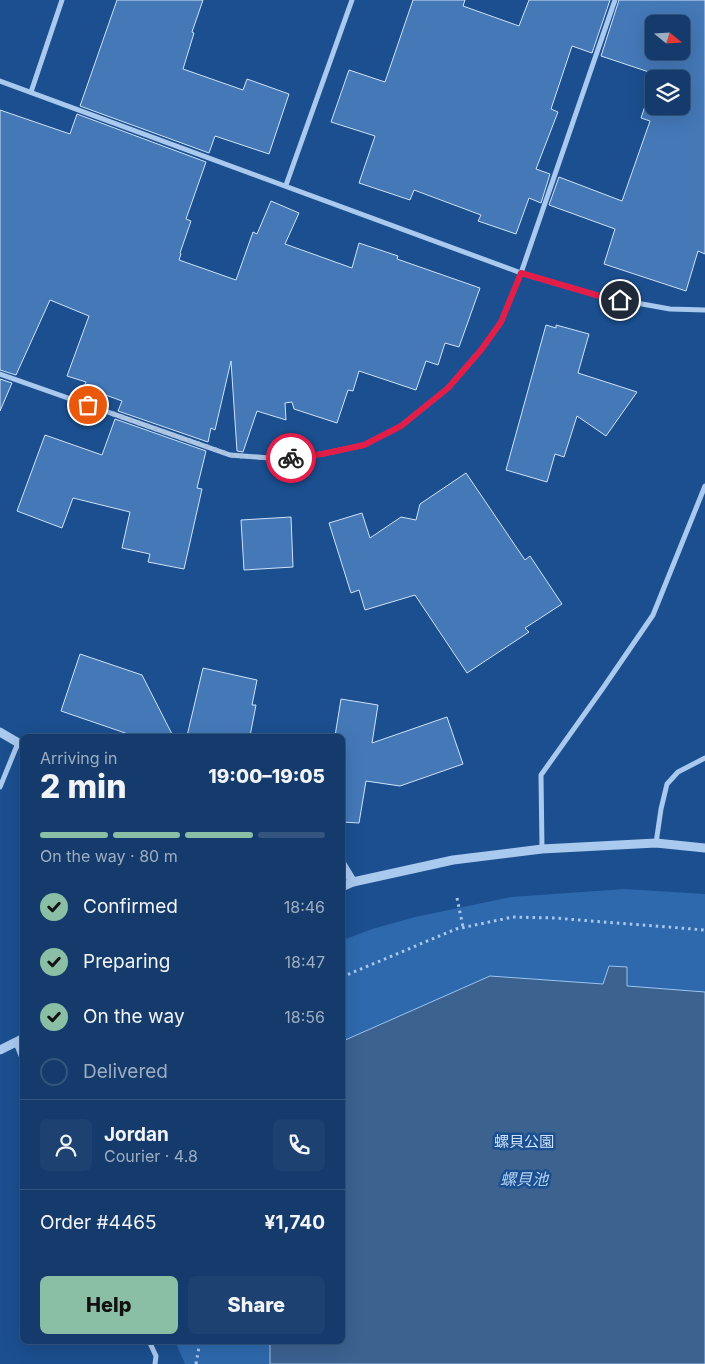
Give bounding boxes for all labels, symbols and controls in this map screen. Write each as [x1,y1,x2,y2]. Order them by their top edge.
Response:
north arrow [645,15,690,60]
map controls [645,15,690,115]
button: layers [645,70,690,115]
pin [599,279,641,321]
icon: home [606,286,634,314]
pin [67,384,109,426]
icon: bag [74,391,102,419]
courier [266,433,316,483]
icon: bike [277,444,305,472]
text: Arriving in [40,748,117,768]
text: 19:00–19:05 [208,765,325,788]
text: 2 min [40,767,126,806]
text: On the way · 80 m [40,846,178,866]
icon: check [40,893,68,921]
text: Confirmed [83,895,178,918]
text: 18:46 [284,897,325,917]
icon: check [40,948,68,976]
text: Preparing [83,950,170,973]
text: 18:47 [285,952,325,972]
icon: check [40,1003,68,1031]
text: On the way [83,1005,185,1028]
text: 18:56 [284,1007,325,1027]
text: Delivered [83,1060,168,1083]
button: person [40,1119,92,1171]
button: phone [273,1119,325,1171]
text: Jordan [104,1123,169,1146]
park label: 螺貝公園 [494,1132,554,1151]
text: Courier · 4.8 [104,1146,198,1166]
water label: 螺貝池 [500,1169,550,1189]
text: Order #4465 [40,1211,157,1234]
text: ¥1,740 [265,1211,325,1234]
button: Help [40,1276,178,1334]
button: Share [188,1276,325,1334]

